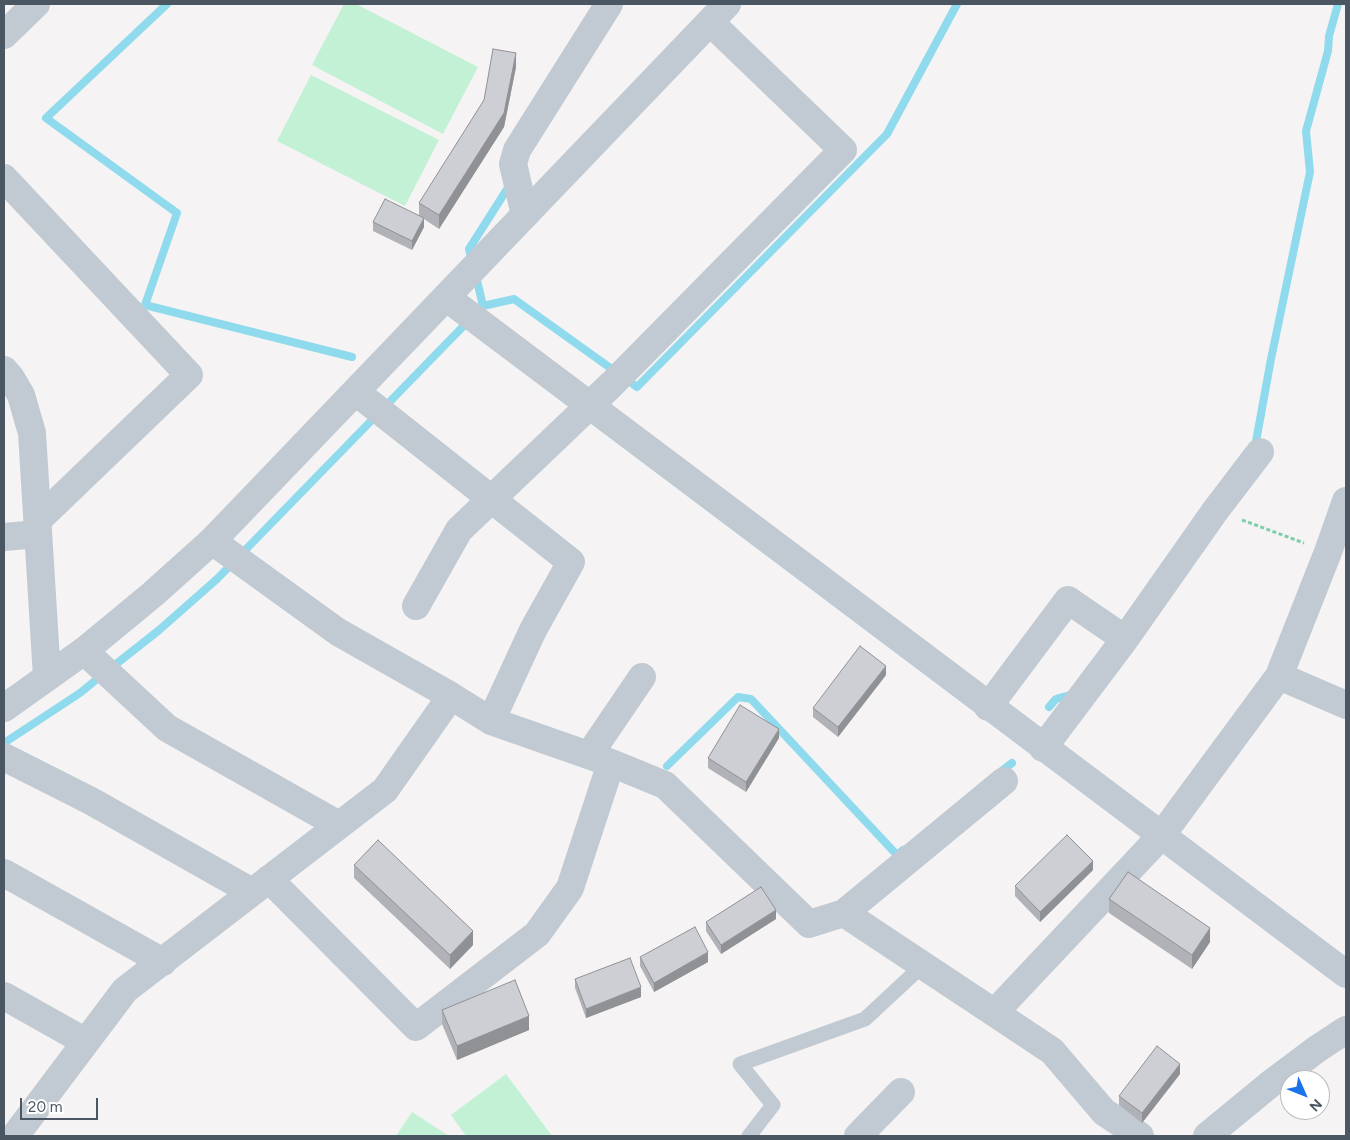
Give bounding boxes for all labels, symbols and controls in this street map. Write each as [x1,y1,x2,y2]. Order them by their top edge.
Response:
north arrow [1280,1070,1330,1120]
scale bar [22,1088,100,1120]
text: N [1306,1095,1325,1115]
text: 20 m [28,1098,62,1116]

